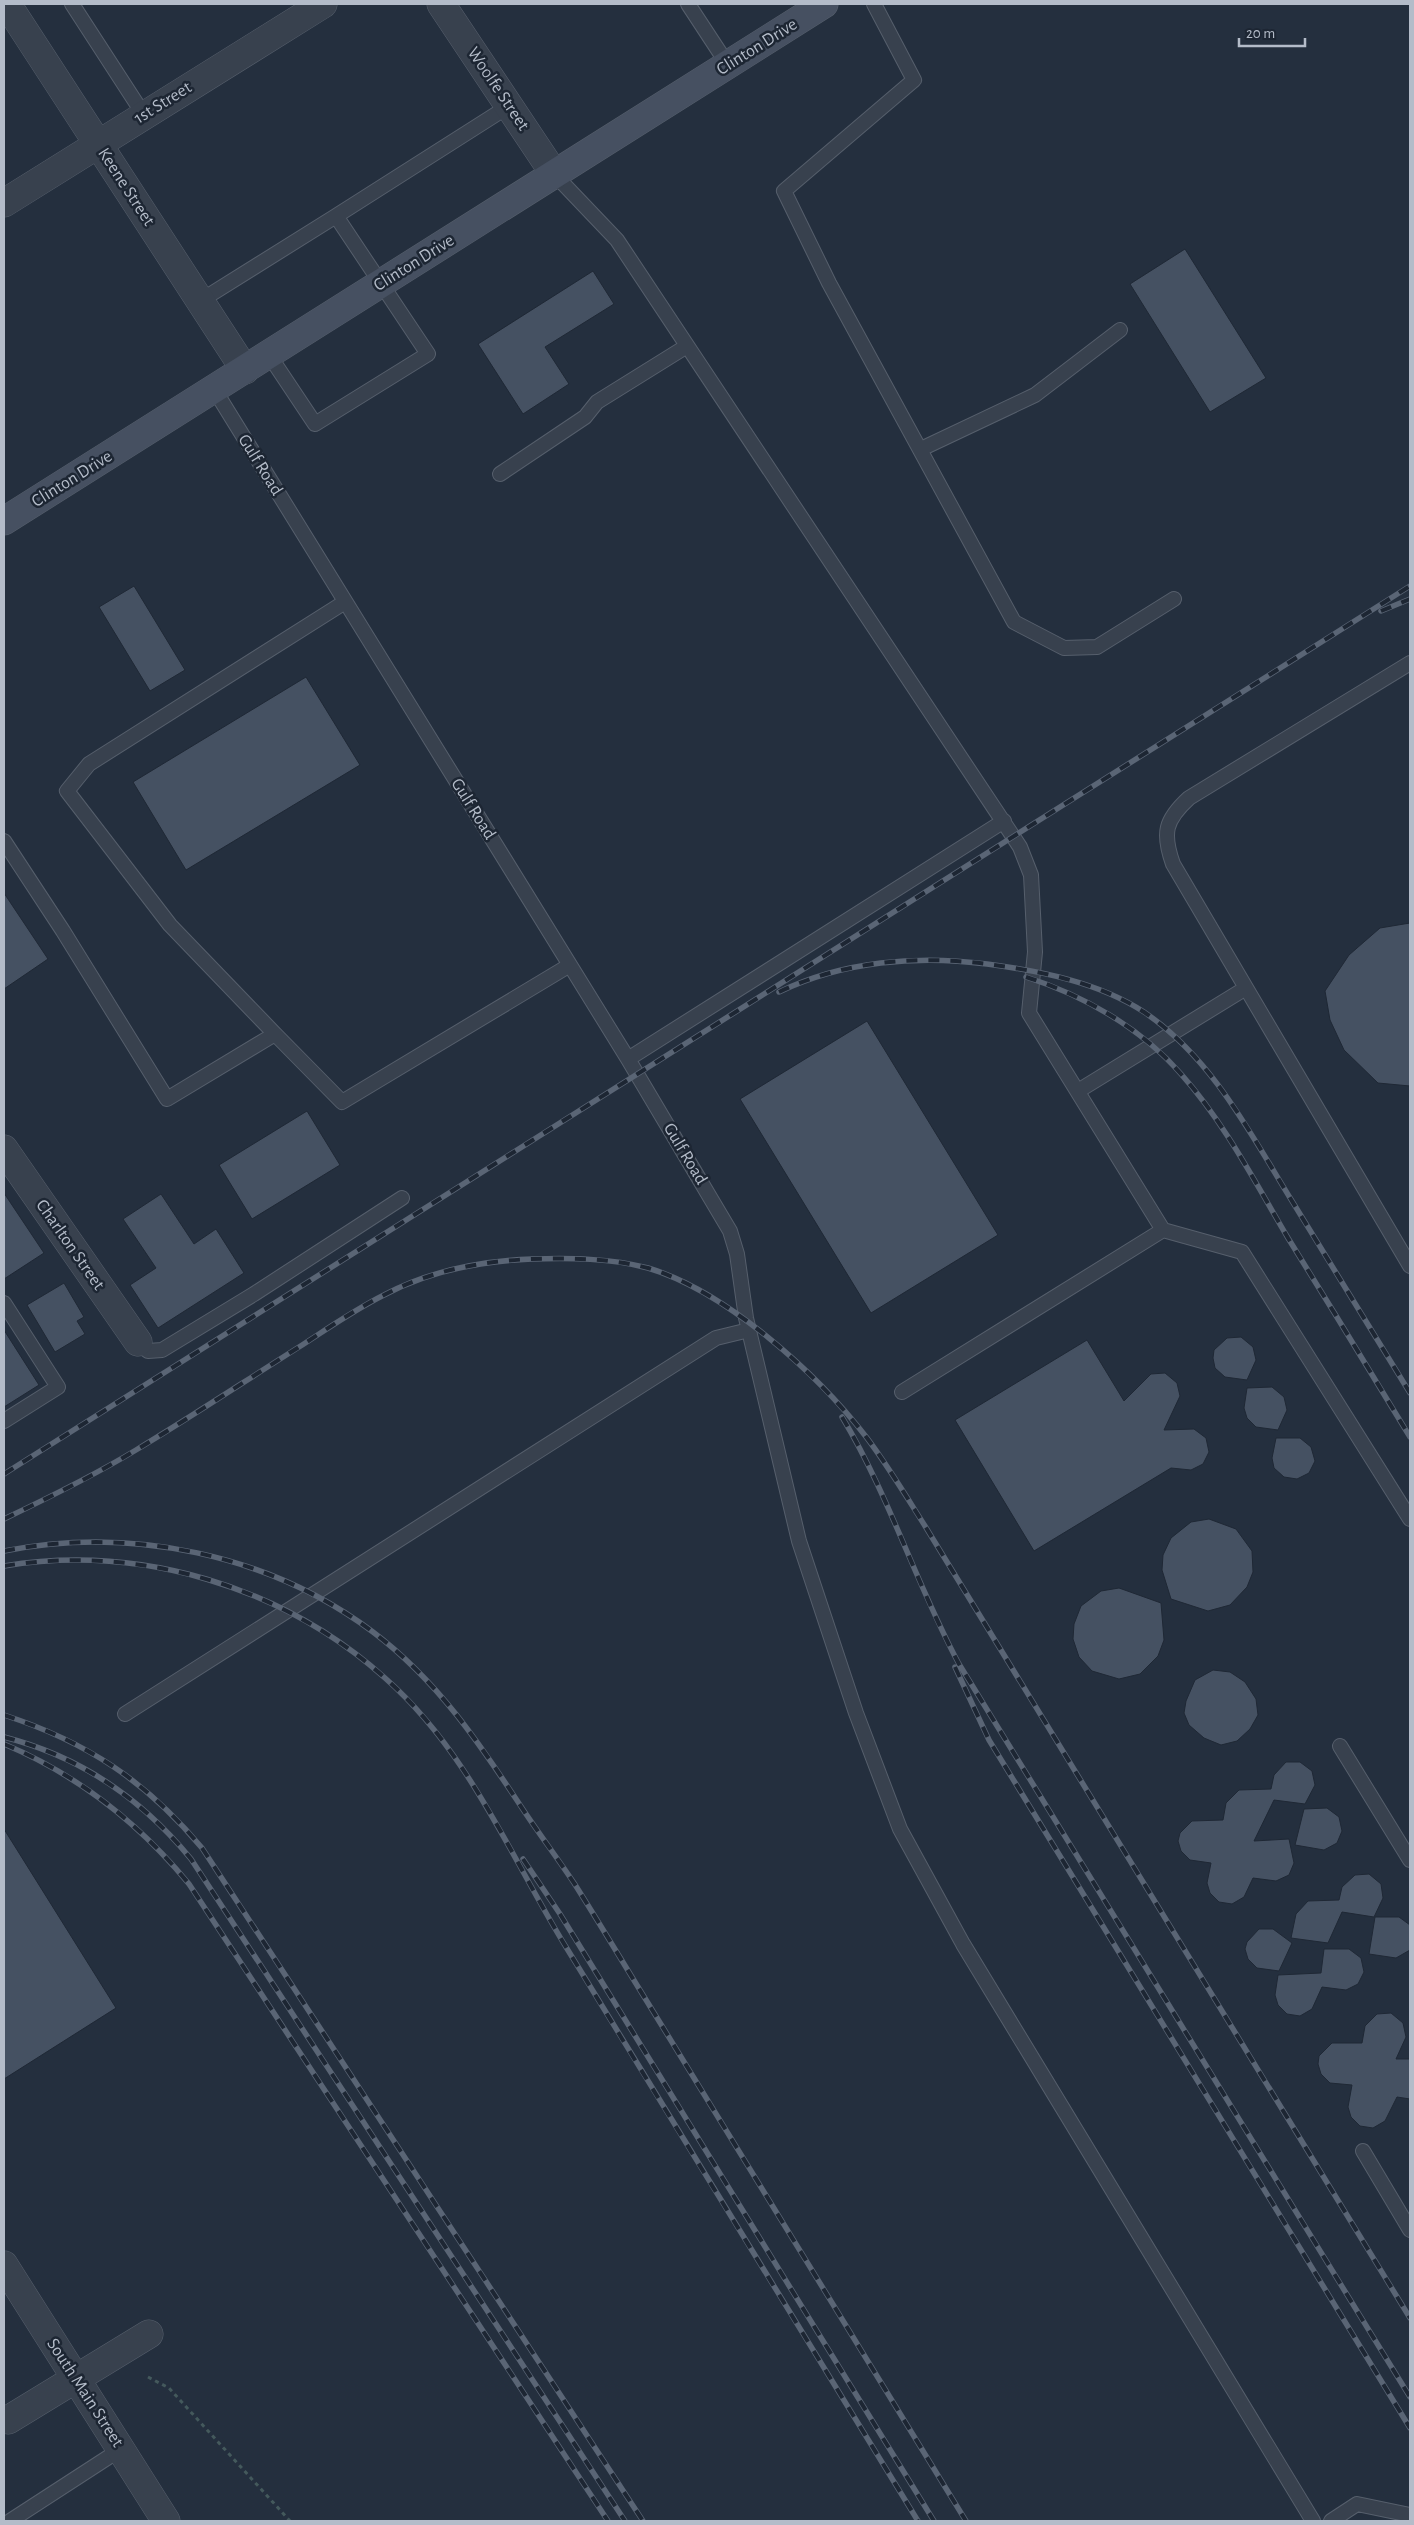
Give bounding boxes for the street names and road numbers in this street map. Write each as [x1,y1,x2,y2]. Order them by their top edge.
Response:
street label: Clinton Drive [714,15,800,79]
street label: Woolfe Street [464,44,532,134]
street label: 1st Street [131,78,195,128]
street label: Keene Street [94,145,158,229]
street label: Clinton Drive [371,231,457,295]
street label: Gulf Road [234,431,286,499]
street label: Clinton Drive [29,447,115,511]
street label: Gulf Road [447,775,499,843]
street label: Gulf Road [660,1120,710,1188]
street label: Charlton Street [32,1196,108,1294]
street label: South Main Street [43,2335,127,2451]

